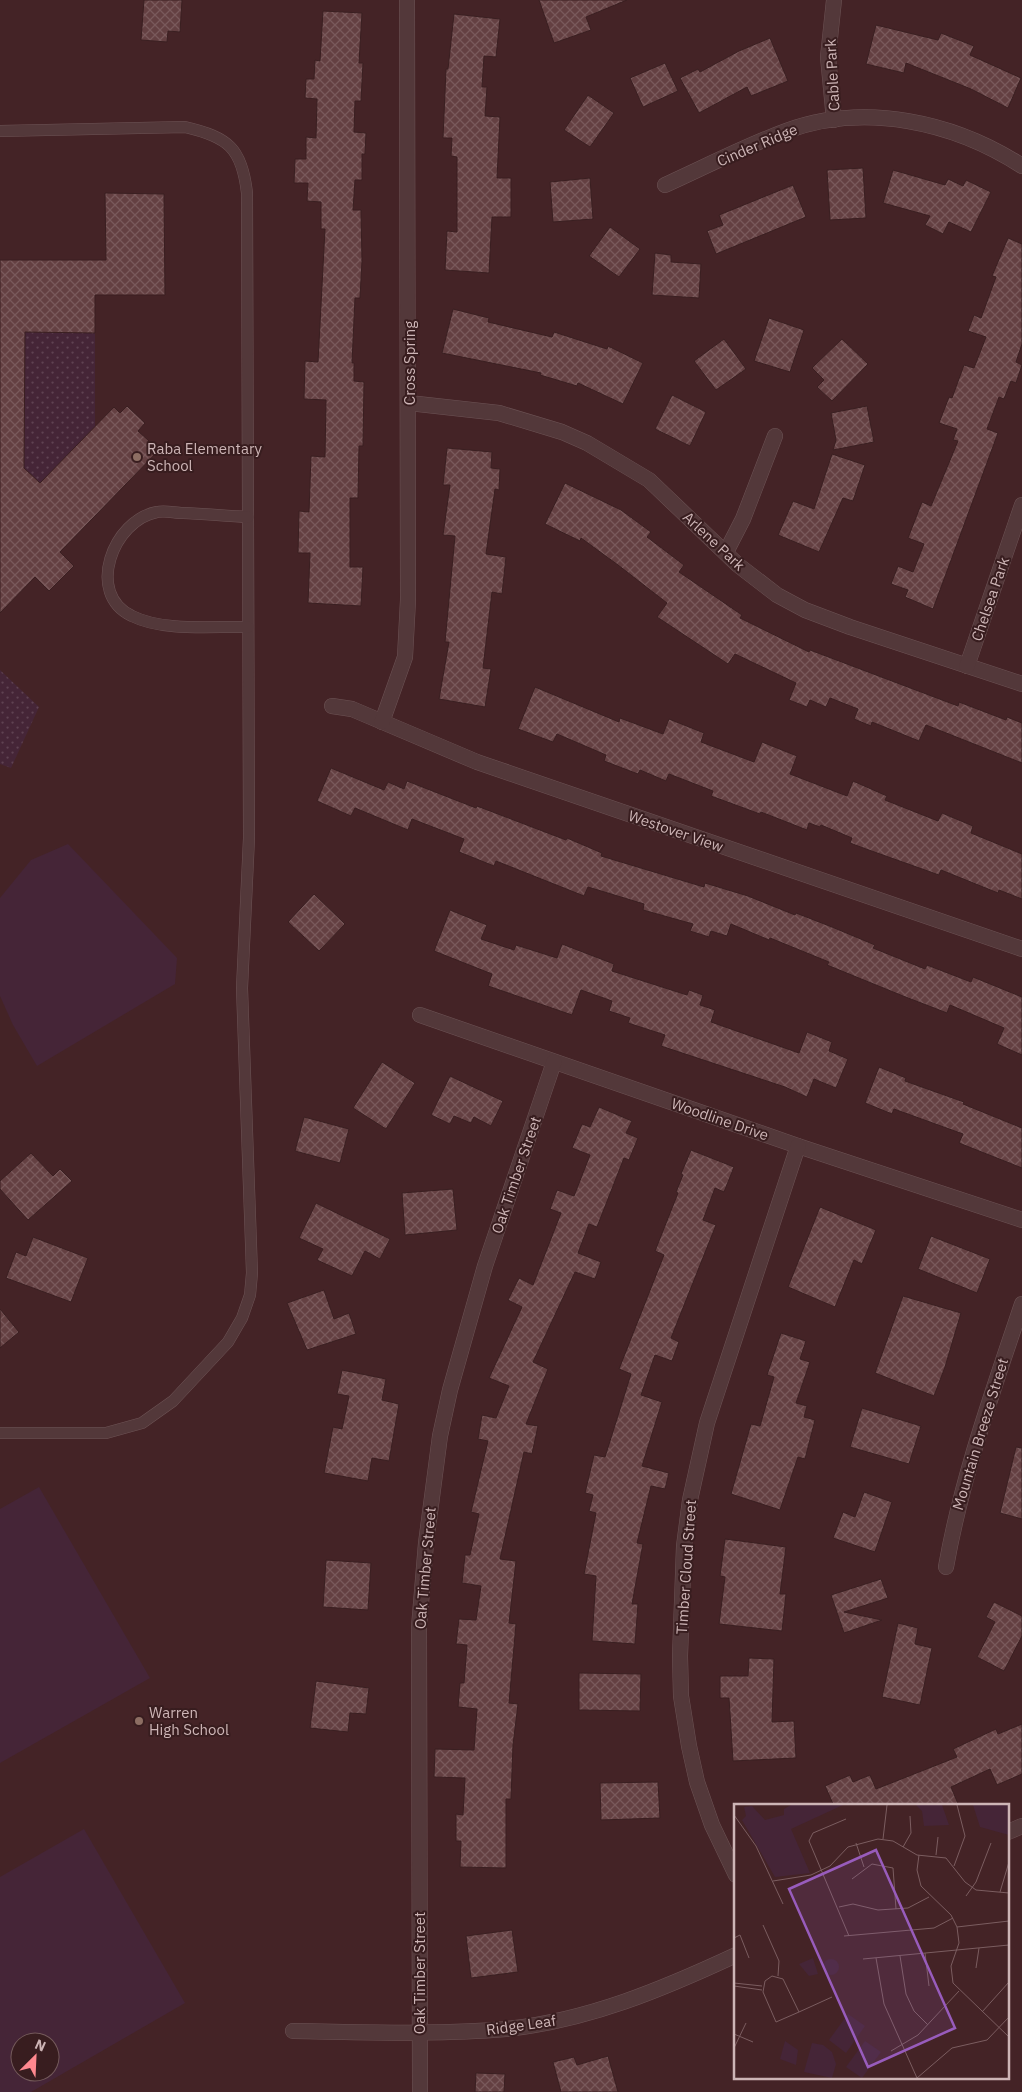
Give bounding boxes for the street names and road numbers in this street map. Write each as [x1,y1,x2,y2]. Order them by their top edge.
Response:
street label: Cable Park [821,38,843,112]
street label: Cinder Ridge [714,120,800,170]
street label: Cross Spring [400,321,419,405]
street label: Arlene Park [679,507,749,575]
street label: Chelsea Park [967,554,1013,644]
street label: Westover View [626,806,726,856]
street label: Woodline Drive [669,1093,771,1145]
street label: Oak Timber Street [487,1114,545,1236]
street label: Mountain Breeze Street [948,1356,1012,1512]
street label: Timber Cloud Street [672,1499,700,1635]
street label: Oak Timber Street [410,1506,440,1630]
street label: Oak Timber Street [410,1912,429,2034]
street label: Ridge Leaf [485,2011,557,2039]

